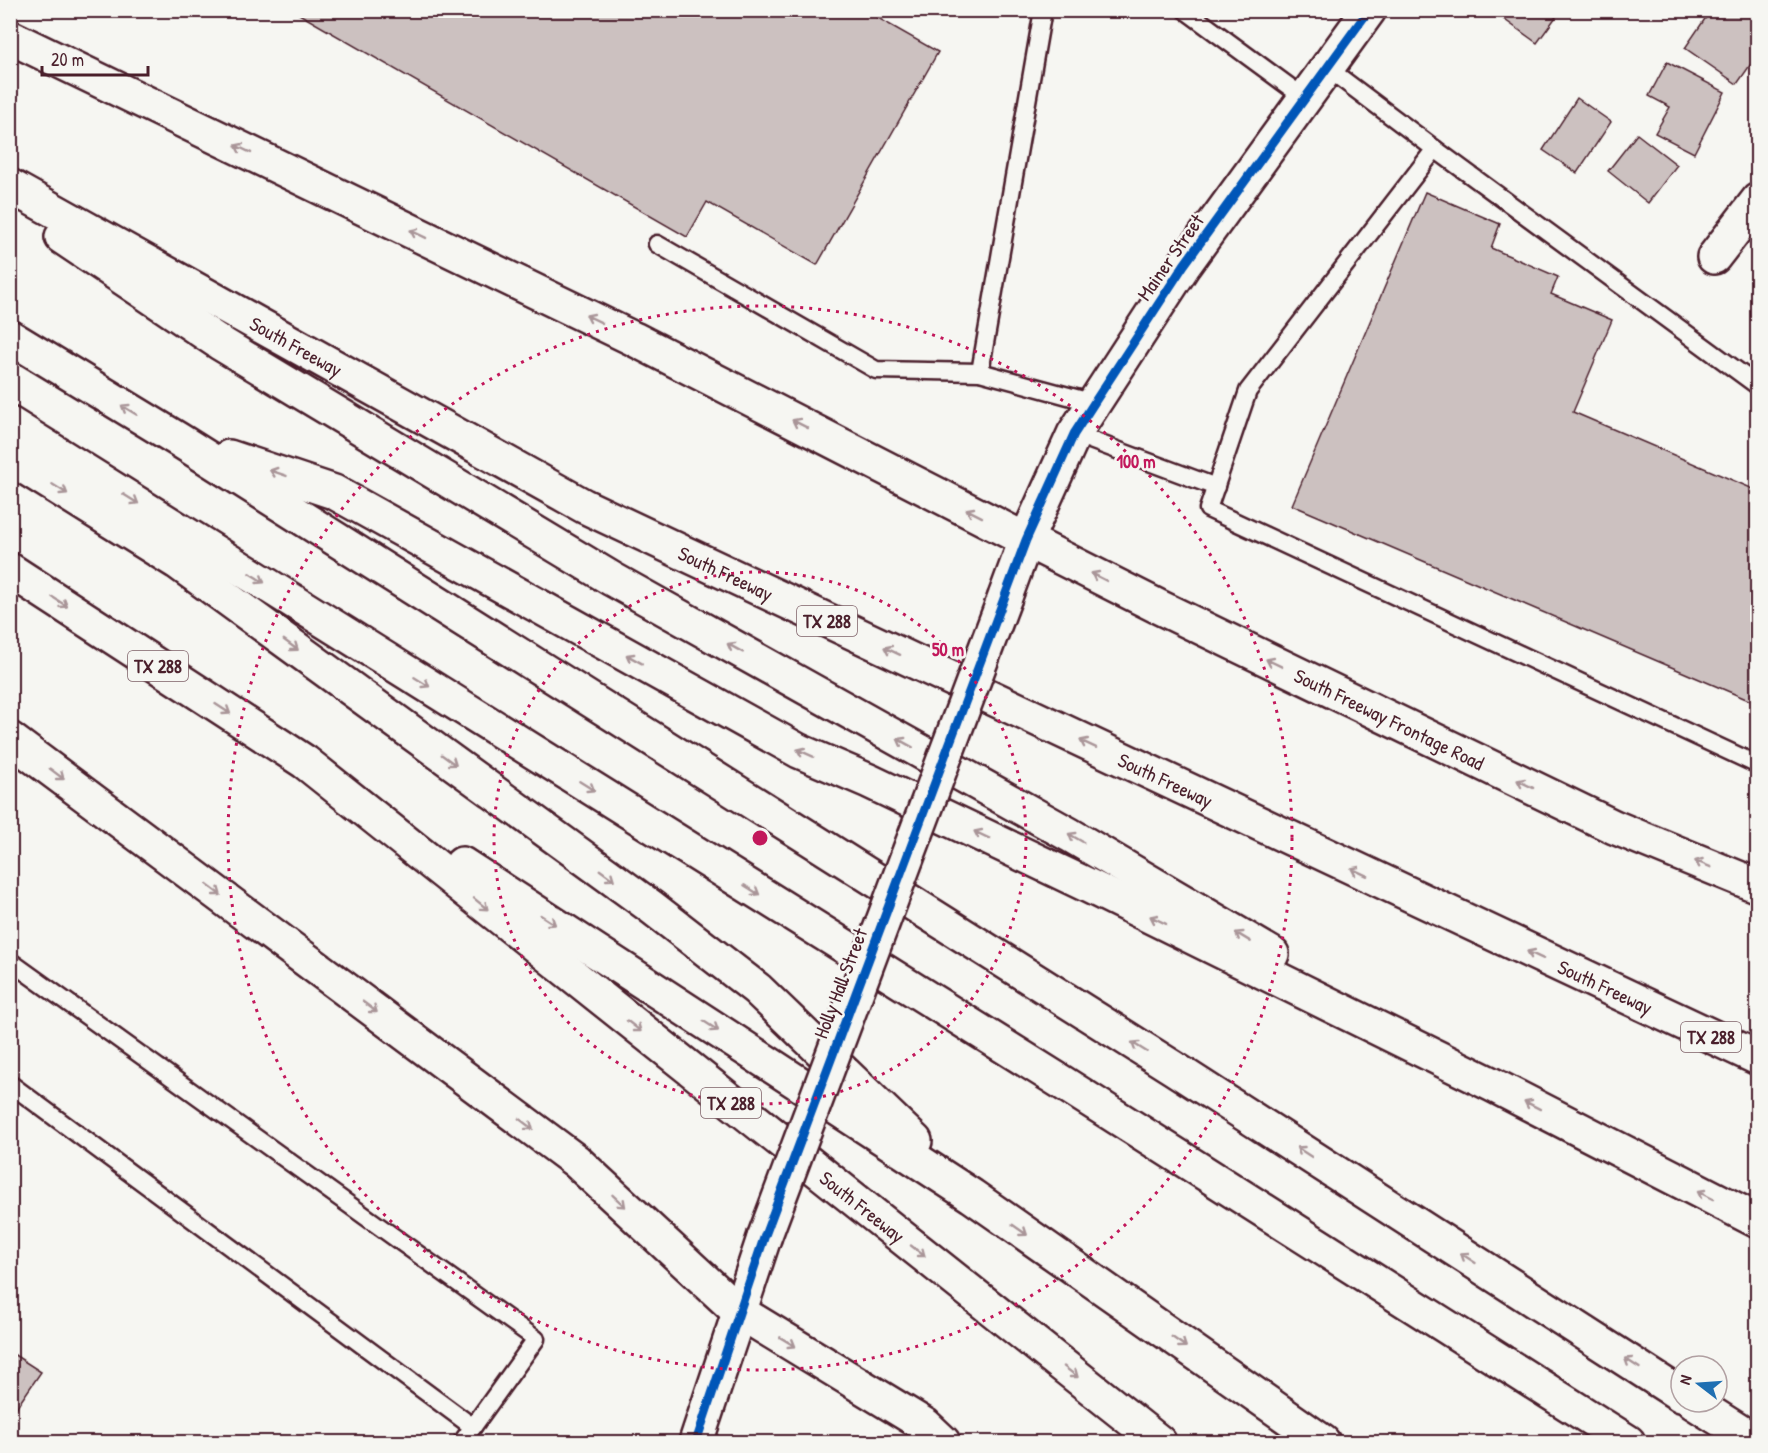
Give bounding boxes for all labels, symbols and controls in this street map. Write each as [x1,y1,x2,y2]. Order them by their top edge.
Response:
scale bar [42,39,148,77]
text: 20 m [51,47,84,72]
one-way arrow [234,143,252,155]
street label: Mainer Street [1130,207,1210,306]
one-way arrow [410,228,428,240]
street label: South Freeway [245,309,348,382]
one-way arrow [585,313,603,325]
one-way arrow [121,403,138,415]
one-way arrow [792,418,810,429]
text: 100 m [1116,449,1156,474]
one-way arrow [269,467,288,478]
one-way arrow [51,484,68,496]
one-way arrow [123,493,140,506]
one-way arrow [966,507,983,519]
street label: South Freeway [674,539,778,607]
one-way arrow [1091,571,1108,583]
one-way arrow [248,572,265,584]
one-way arrow [51,596,68,609]
road number: TX 288 [797,606,857,636]
text: 50 m [932,637,964,662]
one-way arrow [283,639,299,651]
one-way arrow [727,642,744,654]
one-way arrow [884,645,902,657]
road number: TX 288 [128,651,188,681]
one-way arrow [626,653,643,665]
one-way arrow [1266,657,1283,669]
street label: South Freeway Frontage Road [1290,661,1489,776]
one-way arrow [413,676,430,688]
one-way arrow [214,703,231,715]
one-way arrow [897,737,915,748]
one-way arrow [1079,737,1097,749]
street label: South Freeway [1114,746,1218,813]
one-way arrow [796,747,814,758]
one-way arrow [440,754,456,766]
one-way arrow [49,768,65,780]
one-way arrow [1517,778,1535,790]
one-way arrow [578,780,595,792]
centre of rings [750,828,770,848]
one-way arrow [973,828,991,840]
one-way arrow [1067,832,1084,844]
one-way arrow [1695,858,1713,869]
one-way arrow [1351,865,1369,877]
one-way arrow [598,869,614,881]
one-way arrow [743,883,760,896]
one-way arrow [205,884,221,897]
one-way arrow [473,897,489,910]
one-way arrow [1149,913,1167,925]
one-way arrow [539,914,555,926]
street label: Holly Hall Street [807,923,874,1042]
one-way arrow [1235,931,1252,943]
one-way arrow [1527,948,1545,960]
street label: South Freeway [1554,952,1657,1020]
one-way arrow [362,1000,378,1013]
one-way arrow [625,1019,641,1032]
one-way arrow [702,1020,719,1032]
road number: TX 288 [1681,1022,1741,1052]
one-way arrow [1132,1041,1148,1053]
road number: TX 288 [701,1088,761,1118]
one-way arrow [1524,1099,1541,1111]
one-way arrow [518,1117,534,1130]
one-way arrow [1296,1146,1312,1158]
street label: South Freeway [815,1164,911,1248]
one-way arrow [1697,1189,1715,1200]
one-way arrow [611,1194,626,1208]
one-way arrow [1011,1224,1028,1236]
one-way arrow [910,1245,926,1258]
one-way arrow [1460,1251,1477,1263]
one-way arrow [779,1336,796,1348]
one-way arrow [1171,1336,1187,1348]
north arrow [1669,1354,1729,1414]
one-way arrow [1624,1357,1641,1369]
one-way arrow [1063,1366,1079,1379]
text: N [1673,1372,1697,1387]

